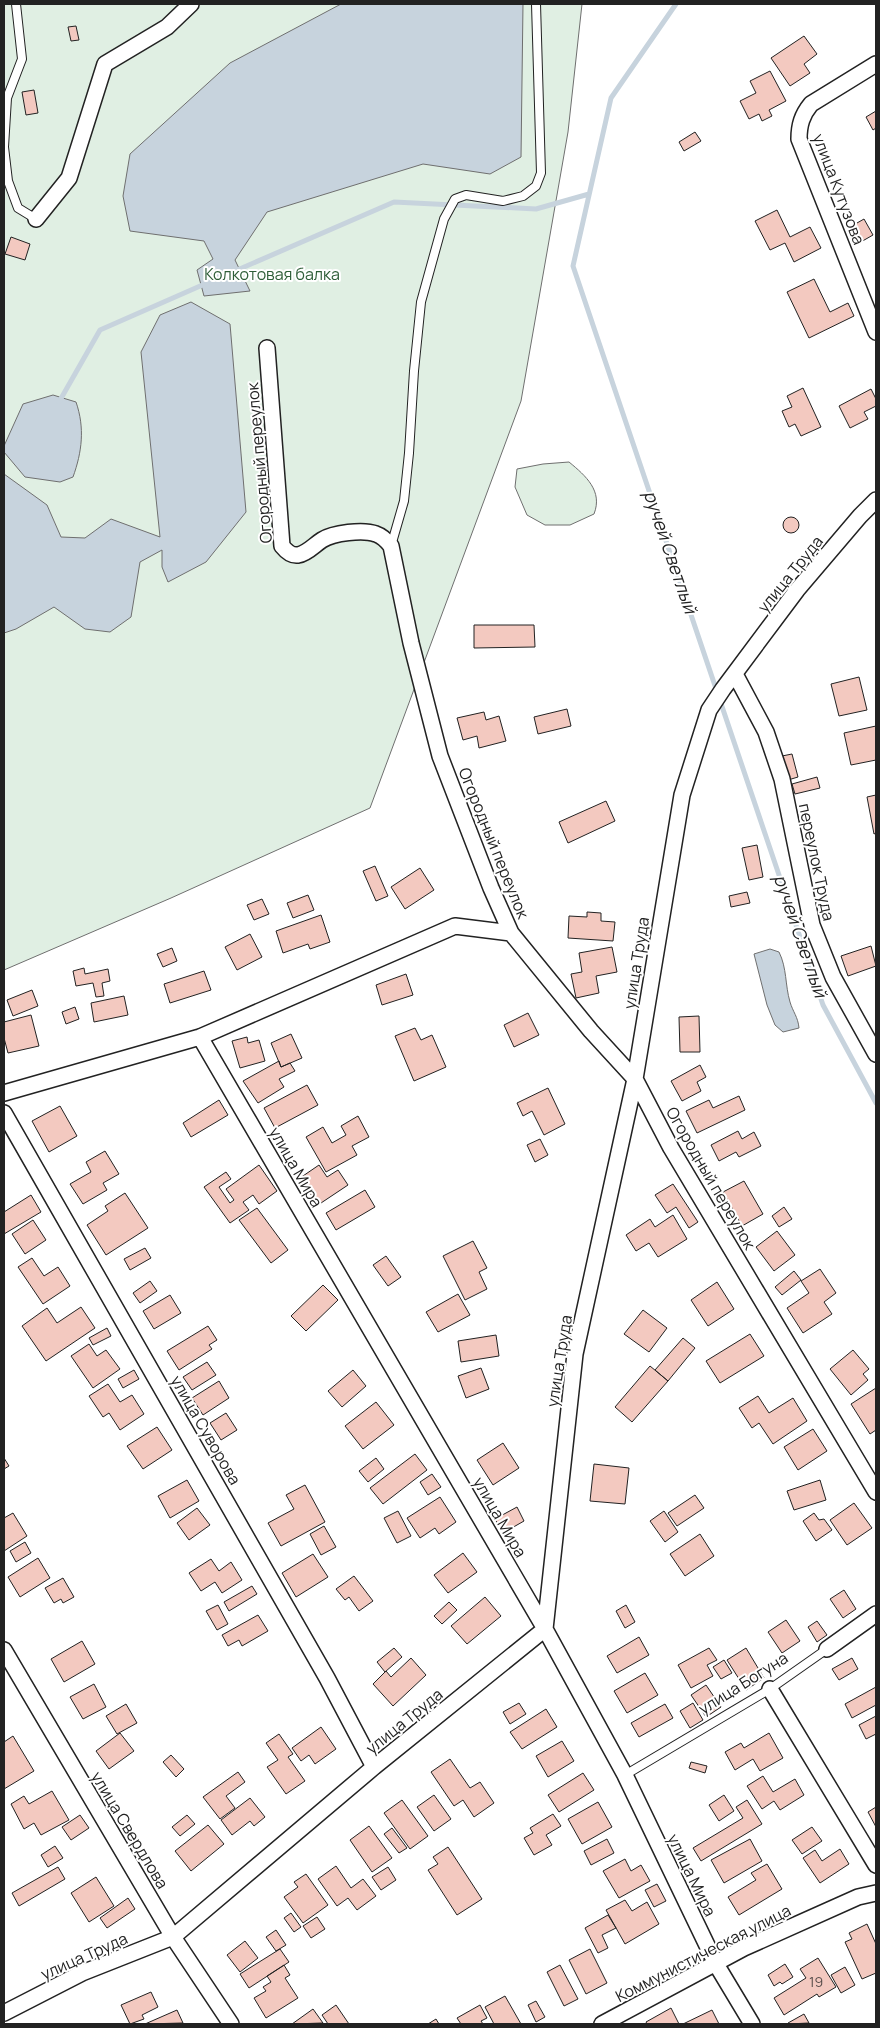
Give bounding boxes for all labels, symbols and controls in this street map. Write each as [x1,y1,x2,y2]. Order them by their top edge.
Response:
street label: улица Кутузова [808,130,870,248]
park label: Колкотовая балка [204,263,340,285]
street label: Огородный переулок [241,381,277,544]
water label: ручей Светлый [639,487,704,618]
street label: улица Труда [752,531,828,617]
street label: Огородный переулок [454,764,535,923]
street label: переулок Труда [794,801,840,923]
water label: ручей Светлый [769,871,834,1002]
street label: улица Труда [618,915,654,1011]
street label: Огородный переулок [661,1103,761,1254]
street label: улица Мира [264,1123,328,1211]
street label: улица Труда [541,1313,577,1409]
street label: улица Суворова [166,1371,246,1489]
street label: улица Мира [468,1473,532,1561]
street label: улица Богуна [694,1647,792,1719]
street label: улица Труда [361,1683,447,1759]
street label: улица Свердлова [86,1767,174,1893]
street label: улица Мира [663,1830,721,1920]
street label: Коммунистическая улица [611,1899,795,2007]
street label: улица Труда [37,1927,131,1985]
house number: 19 [809,1972,823,1991]

